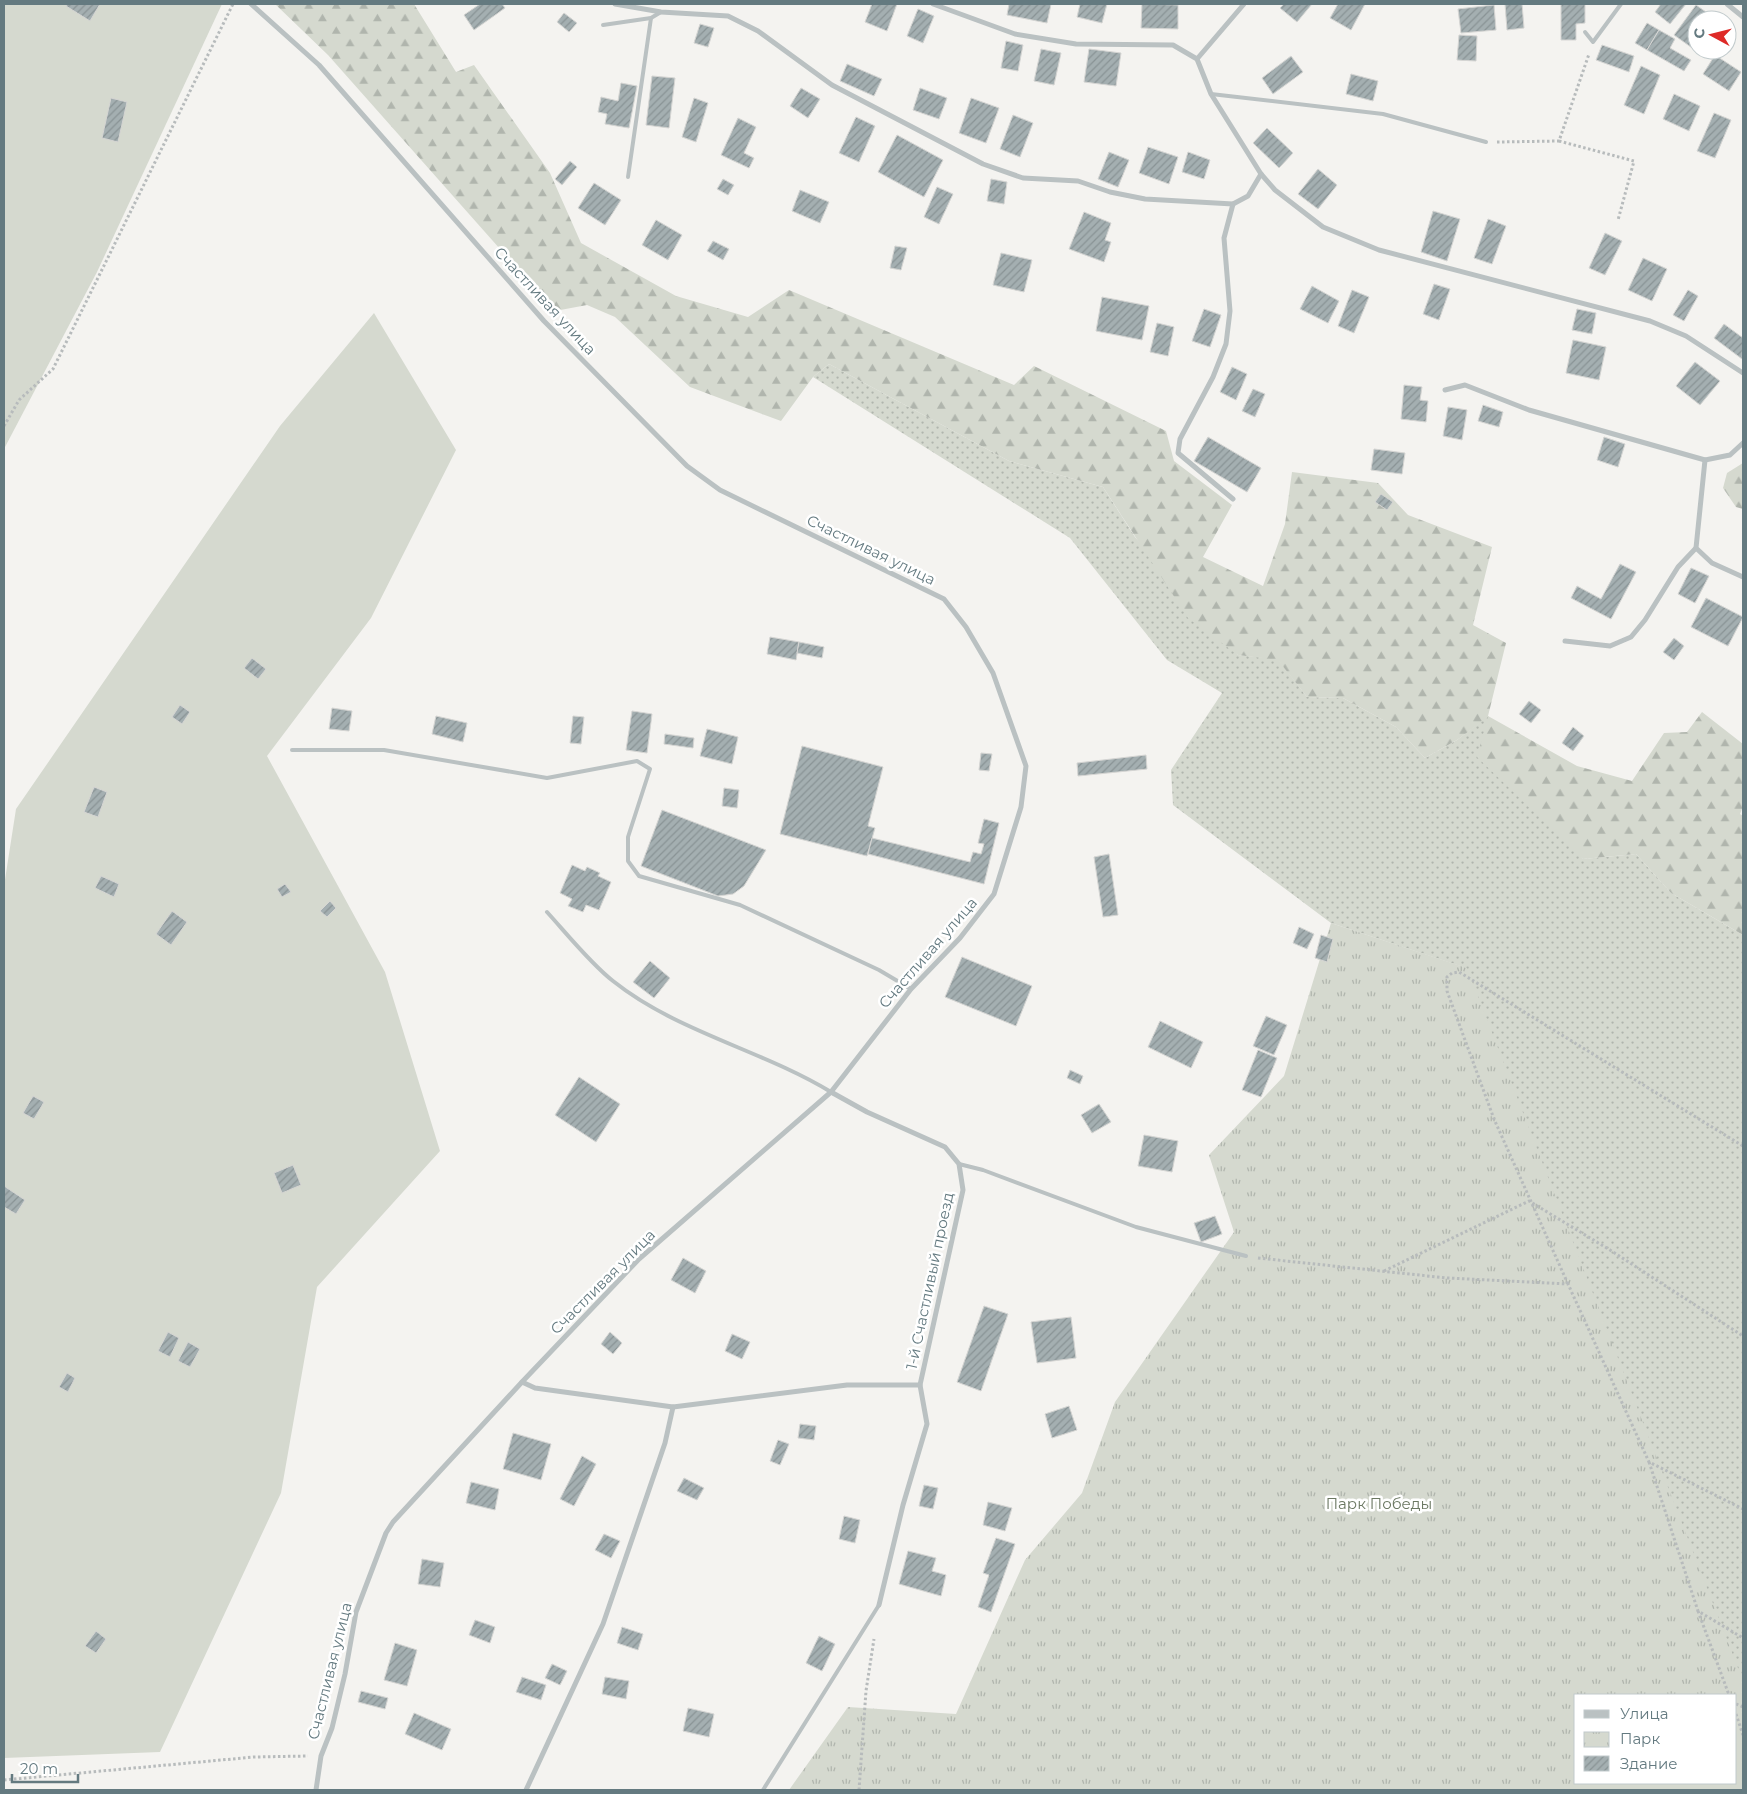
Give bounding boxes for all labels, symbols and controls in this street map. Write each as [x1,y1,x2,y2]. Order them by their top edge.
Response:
north arrow [1687,10,1737,60]
text: С [1690,27,1709,40]
street label: Счастливая улица [490,243,600,359]
street label: Счастливая улица [804,510,939,589]
street label: Счастливая улица [874,893,981,1012]
street label: 1-й Счастливый проезд [901,1190,958,1371]
street label: Счастливая улица [546,1225,659,1338]
park label: Парк Победы [1326,1494,1432,1513]
street label: Счастливая улица [303,1600,356,1741]
legend [1574,1694,1737,1784]
text: Улица [1620,1704,1668,1723]
text: Парк [1620,1729,1660,1748]
scale bar [12,1752,79,1784]
text: Здание [1620,1754,1678,1773]
text: 20 m [20,1759,58,1778]

